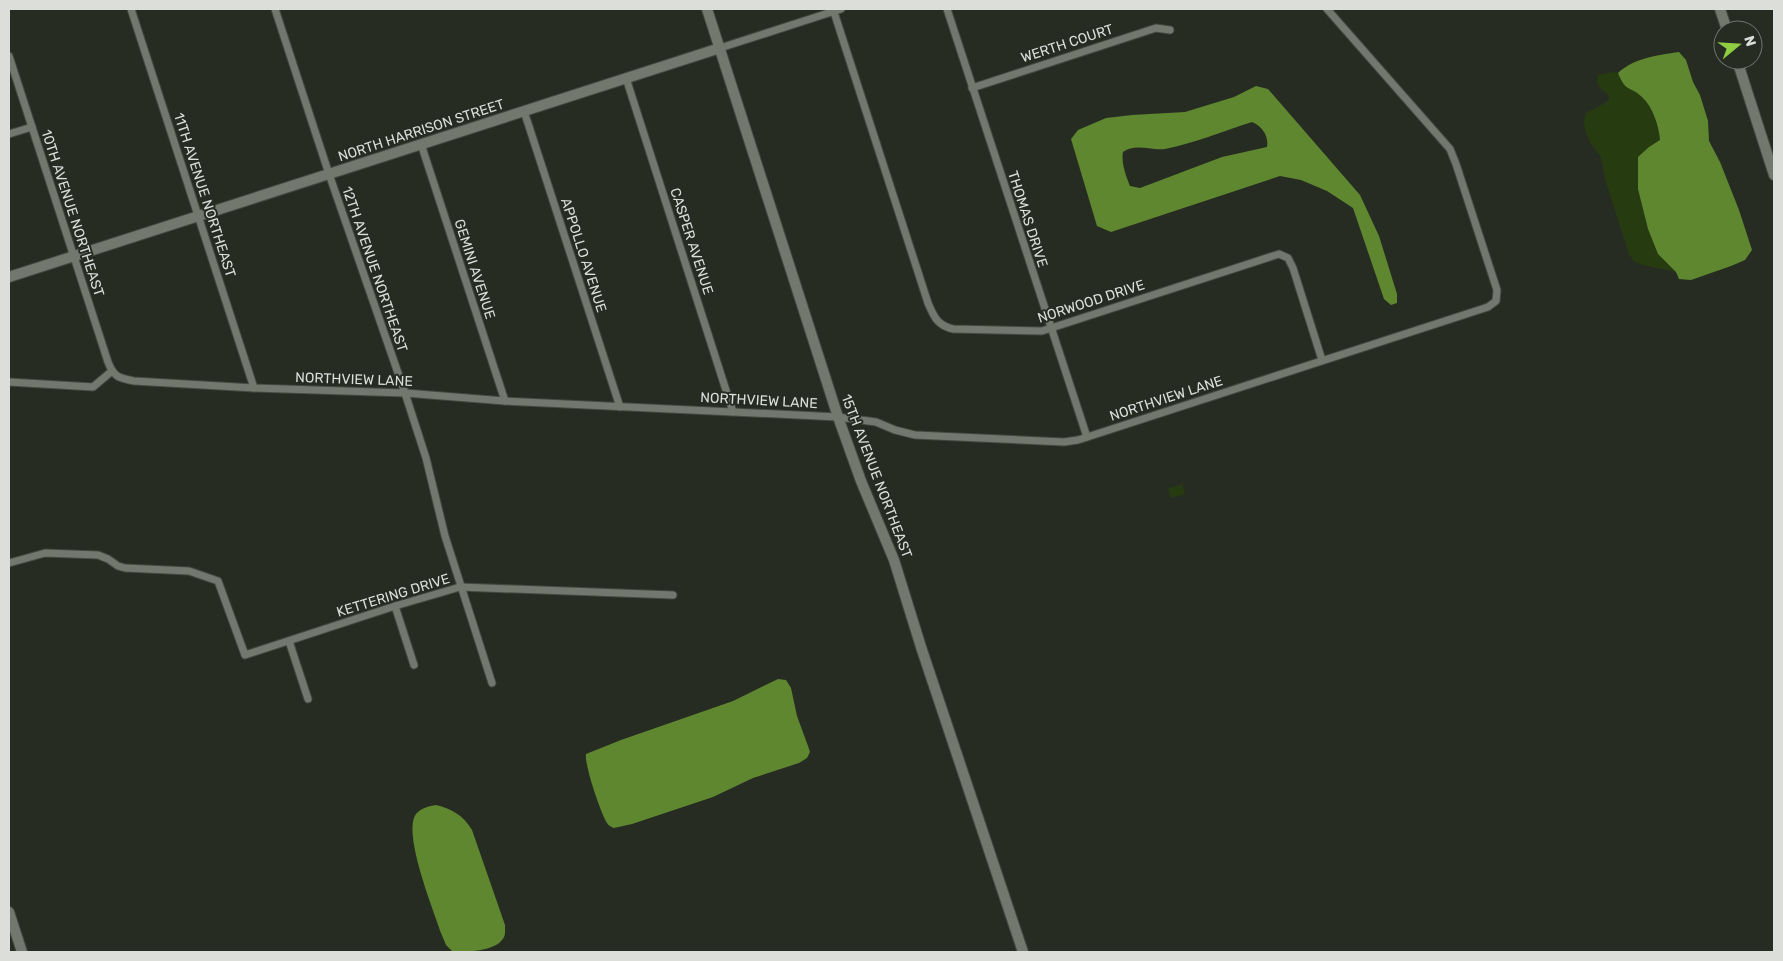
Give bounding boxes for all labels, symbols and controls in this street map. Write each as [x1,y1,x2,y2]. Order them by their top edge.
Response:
north arrow [1713,20,1763,70]
street label: WERTH COURT [1019,21,1115,66]
text: N [1740,34,1760,49]
street label: NORTH HARRISON STREET [336,96,506,165]
street label: 11TH AVENUE NORTHEAST [170,111,239,279]
street label: 10TH AVENUE NORTHEAST [37,128,108,299]
street label: THOMAS DRIVE [1004,169,1051,270]
street label: 12TH AVENUE NORTHEAST [338,184,411,354]
street label: CASPER AVENUE [666,186,717,297]
street label: APPOLLO AVENUE [557,196,610,315]
street label: GEMINI AVENUE [450,217,499,321]
street label: NORWOOD DRIVE [1035,276,1147,327]
street label: NORTHVIEW LANE [295,369,413,390]
street label: NORTHVIEW LANE [1108,372,1225,425]
street label: NORTHVIEW LANE [700,389,818,412]
street label: 15TH AVENUE NORTHEAST [837,392,916,560]
street label: KETTERING DRIVE [334,570,452,621]

